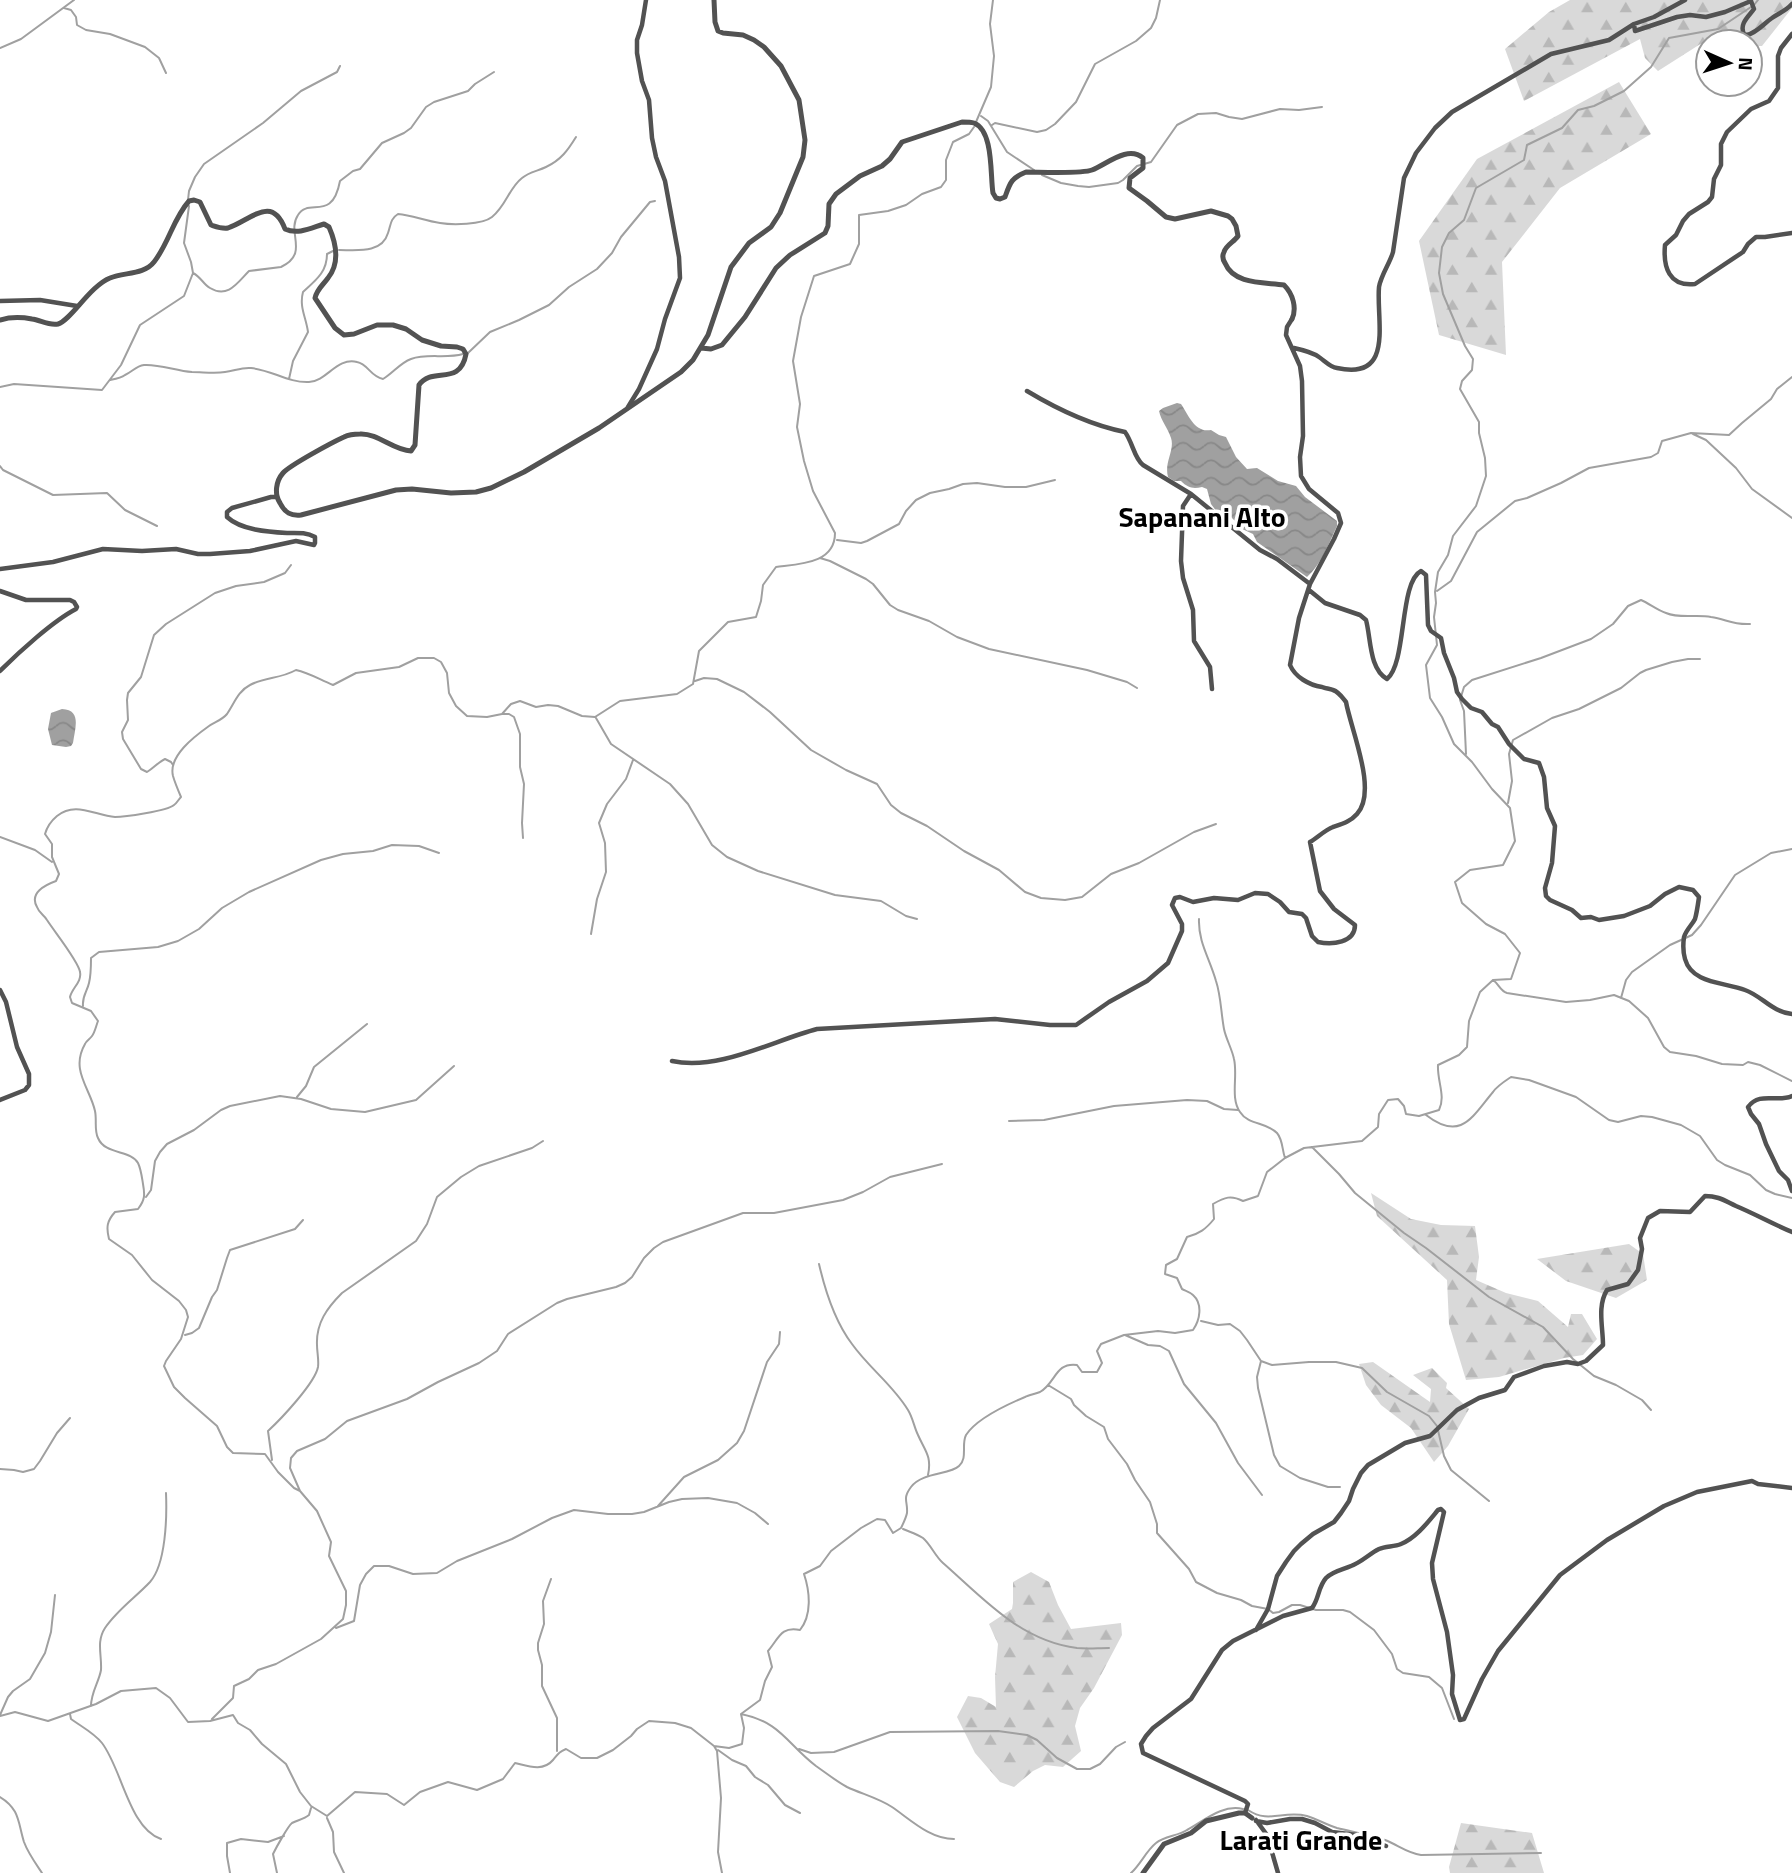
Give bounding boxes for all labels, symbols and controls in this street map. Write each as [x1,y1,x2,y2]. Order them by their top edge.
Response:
north arrow [1694,28,1764,98]
text: N [1732,57,1761,71]
district label: Sapanani Alto [1118,495,1286,538]
district label: Larati Grande [1220,1818,1382,1861]

